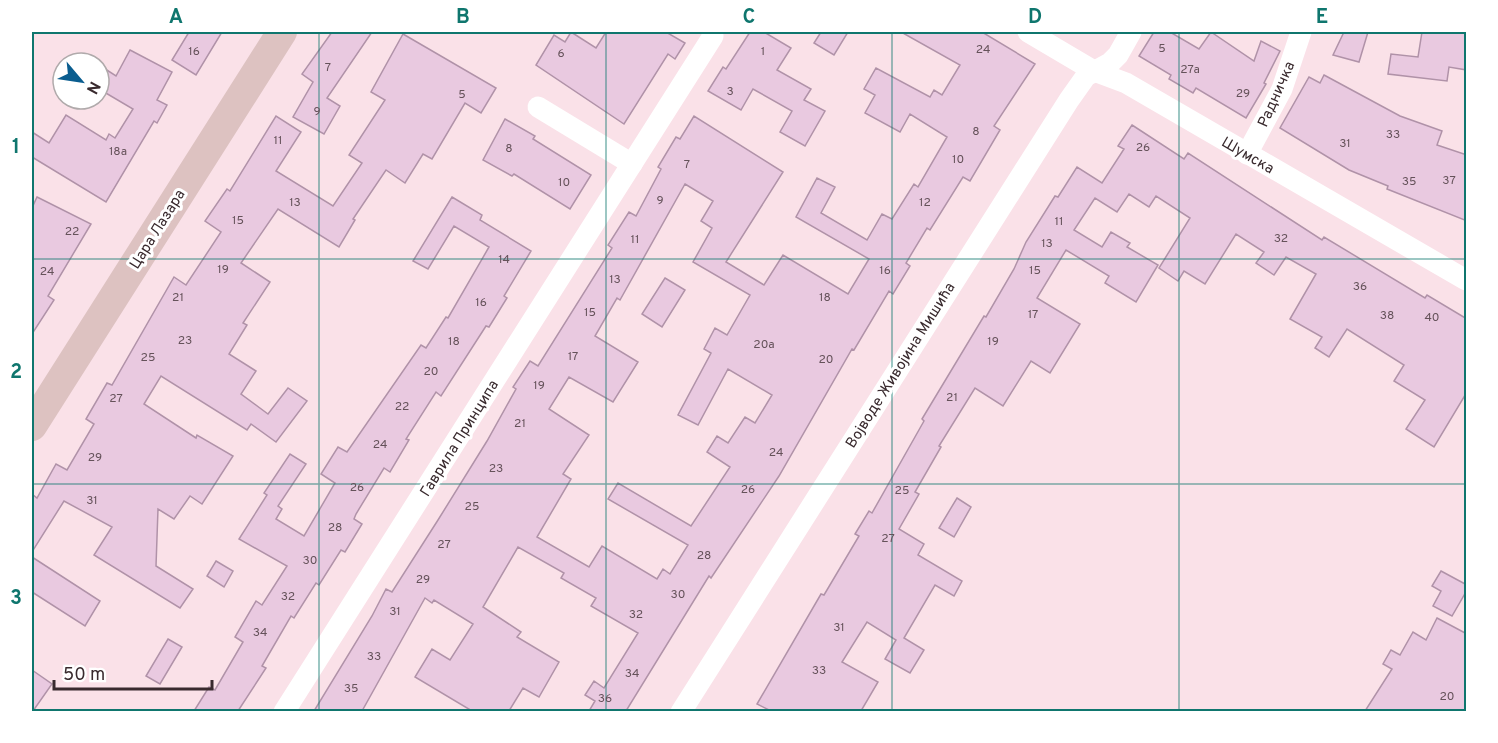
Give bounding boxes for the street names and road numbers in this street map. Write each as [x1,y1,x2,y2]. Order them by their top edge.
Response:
street label: Радничка [1254,59,1300,130]
street label: Шумска [1217,134,1277,179]
street label: Цара Лазара [126,186,190,273]
street label: Војводе Живојина Мишића [842,279,960,452]
street label: Гаврила Принципа [417,377,504,501]

